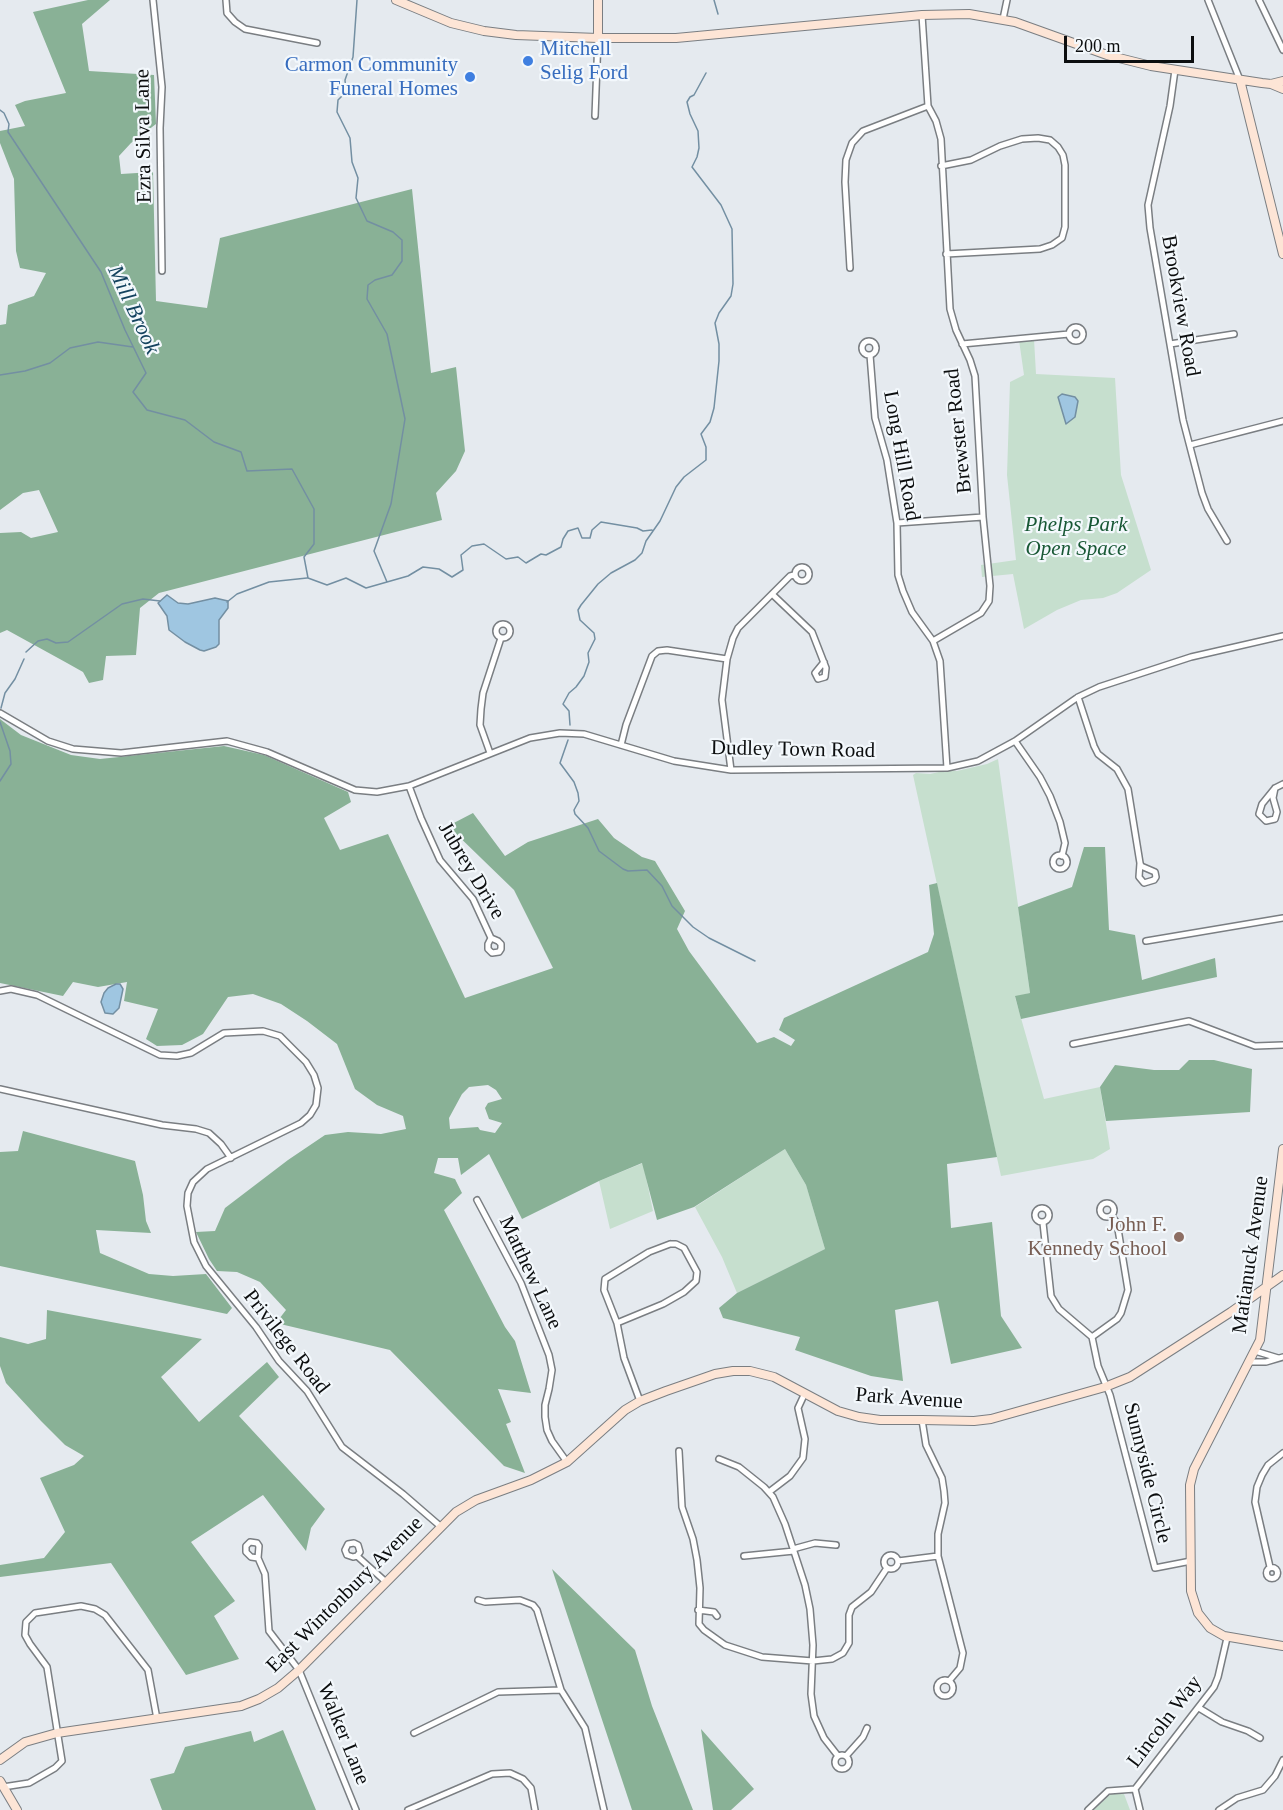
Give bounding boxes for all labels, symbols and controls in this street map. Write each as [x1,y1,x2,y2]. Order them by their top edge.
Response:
scale bar [1067,24,1198,62]
place label: Mitchell Selig Ford [540,36,628,86]
text: 200 m [1075,36,1121,56]
place label: Carmon Community Funeral Homes [285,52,458,102]
marker: Mitchell Selig Ford [521,54,535,68]
street label: Ezra Silva Lane [130,69,158,203]
marker: Carmon Community Funeral Homes [463,70,477,84]
street label: Brookview Road [1155,233,1205,379]
water label: Mill Brook [101,261,165,359]
street label: Brewster Road [940,367,978,495]
street label: Long Hill Road [877,389,925,523]
park label: Phelps Park Open Space [1024,512,1128,562]
street label: Dudley Town Road [711,736,875,764]
street label: Jubrey Drive [432,818,510,924]
street label: Matianuck Avenue [1227,1175,1275,1335]
street label: Matthew Lane [493,1212,567,1334]
place label: John F. Kennedy School [1028,1212,1167,1262]
marker: John F. Kennedy School [1172,1230,1186,1244]
street label: Privilege Road [237,1285,335,1399]
street label: Park Avenue [855,1383,963,1415]
street label: Sunnyside Circle [1117,1400,1177,1546]
street label: East Wintonbury Avenue [261,1511,429,1679]
street label: Lincoln Way [1122,1671,1208,1773]
street label: Walker Lane [311,1680,375,1788]

